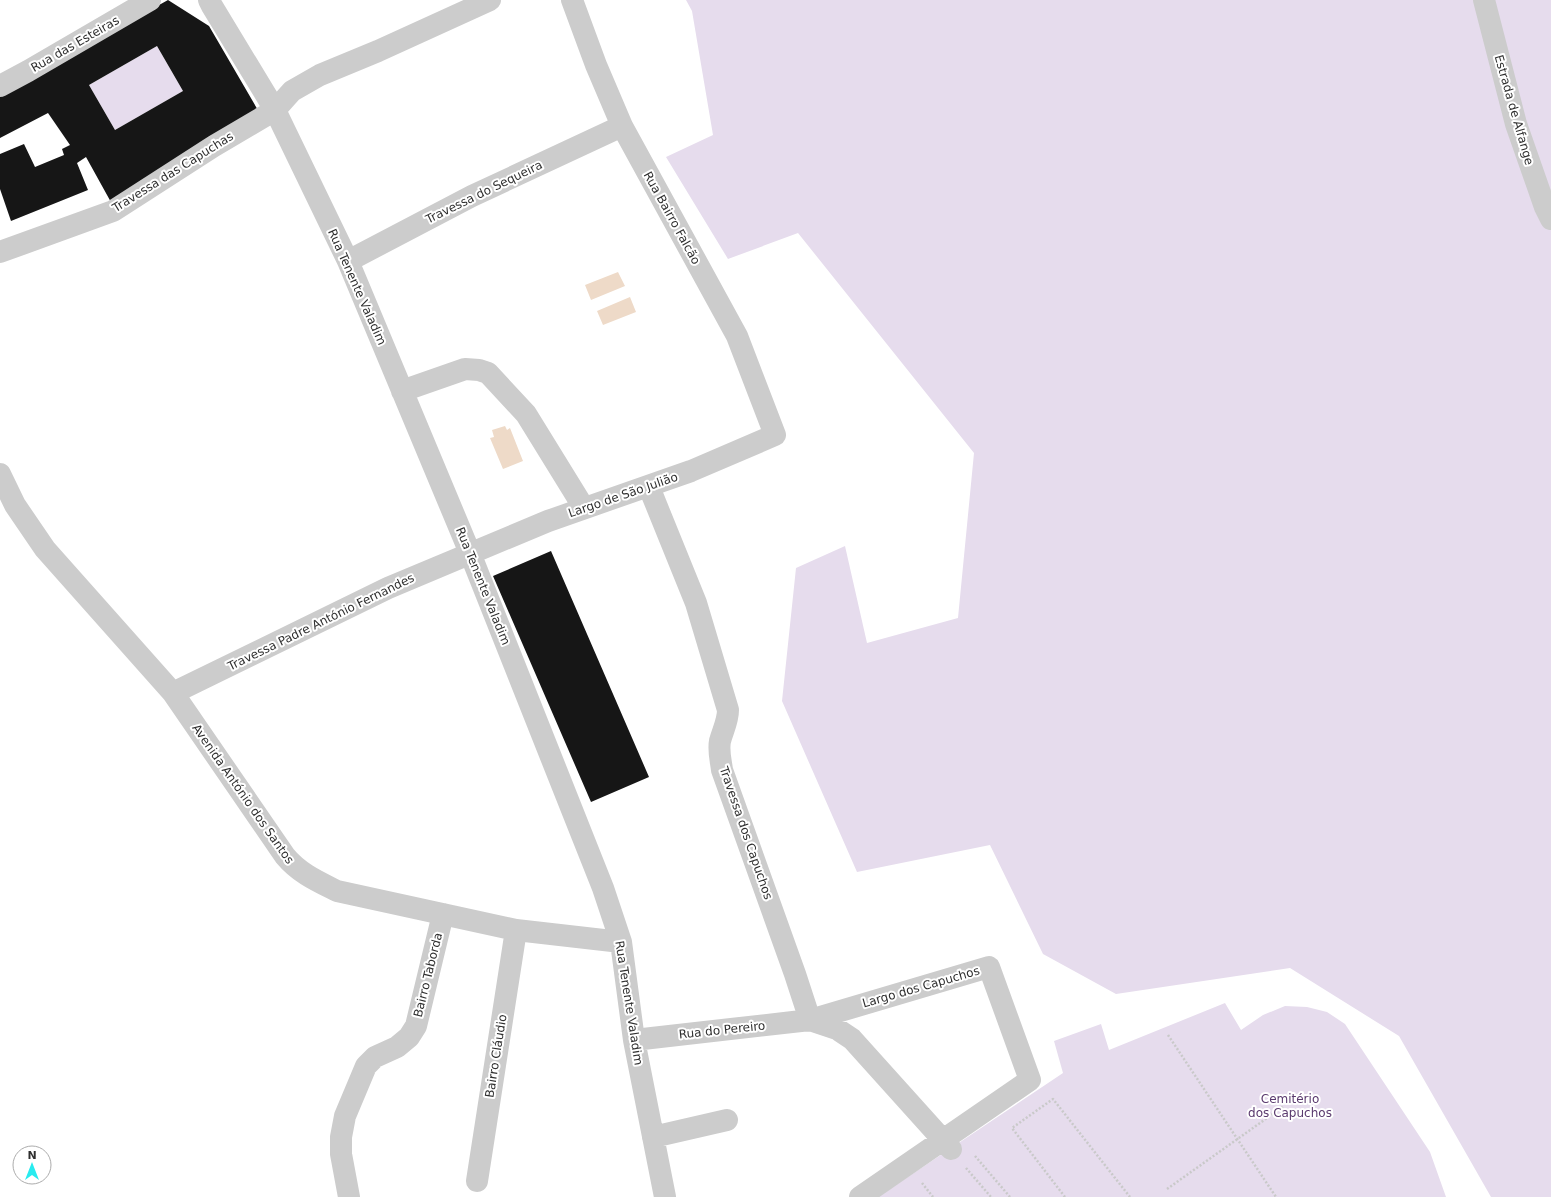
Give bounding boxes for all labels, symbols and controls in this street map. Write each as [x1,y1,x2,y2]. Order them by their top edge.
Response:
street label: Rua das Esteiras [28,13,122,75]
street label: Estrada de Alfange [1492,53,1536,167]
street label: Travessa das Capuchas [109,129,236,216]
street label: Travessa do Sequeira [423,158,545,227]
street label: Rua Bairro Falcão [641,169,703,267]
street label: Rua Tenente Valadim [325,227,389,347]
street label: Largo de São Julião [566,470,680,520]
street label: Rua Tenente Valadim [453,525,513,647]
street label: Travessa Padre António Fernandes [225,571,416,674]
street label: Avenida António dos Santos [189,721,297,867]
street label: Travessa dos Capuchos [716,764,775,901]
street label: Bairro Taborda [411,931,445,1019]
street label: Rua Tenente Valadim [612,940,646,1066]
street label: Largo dos Capuchos [861,964,981,1010]
street label: Bairro Cláudio [482,1013,510,1099]
street label: Rua do Pereiro [678,1018,766,1042]
park label: Cemitério dos Capuchos [1248,1092,1332,1120]
north arrow [12,1145,52,1185]
text: N [27,1149,37,1162]

